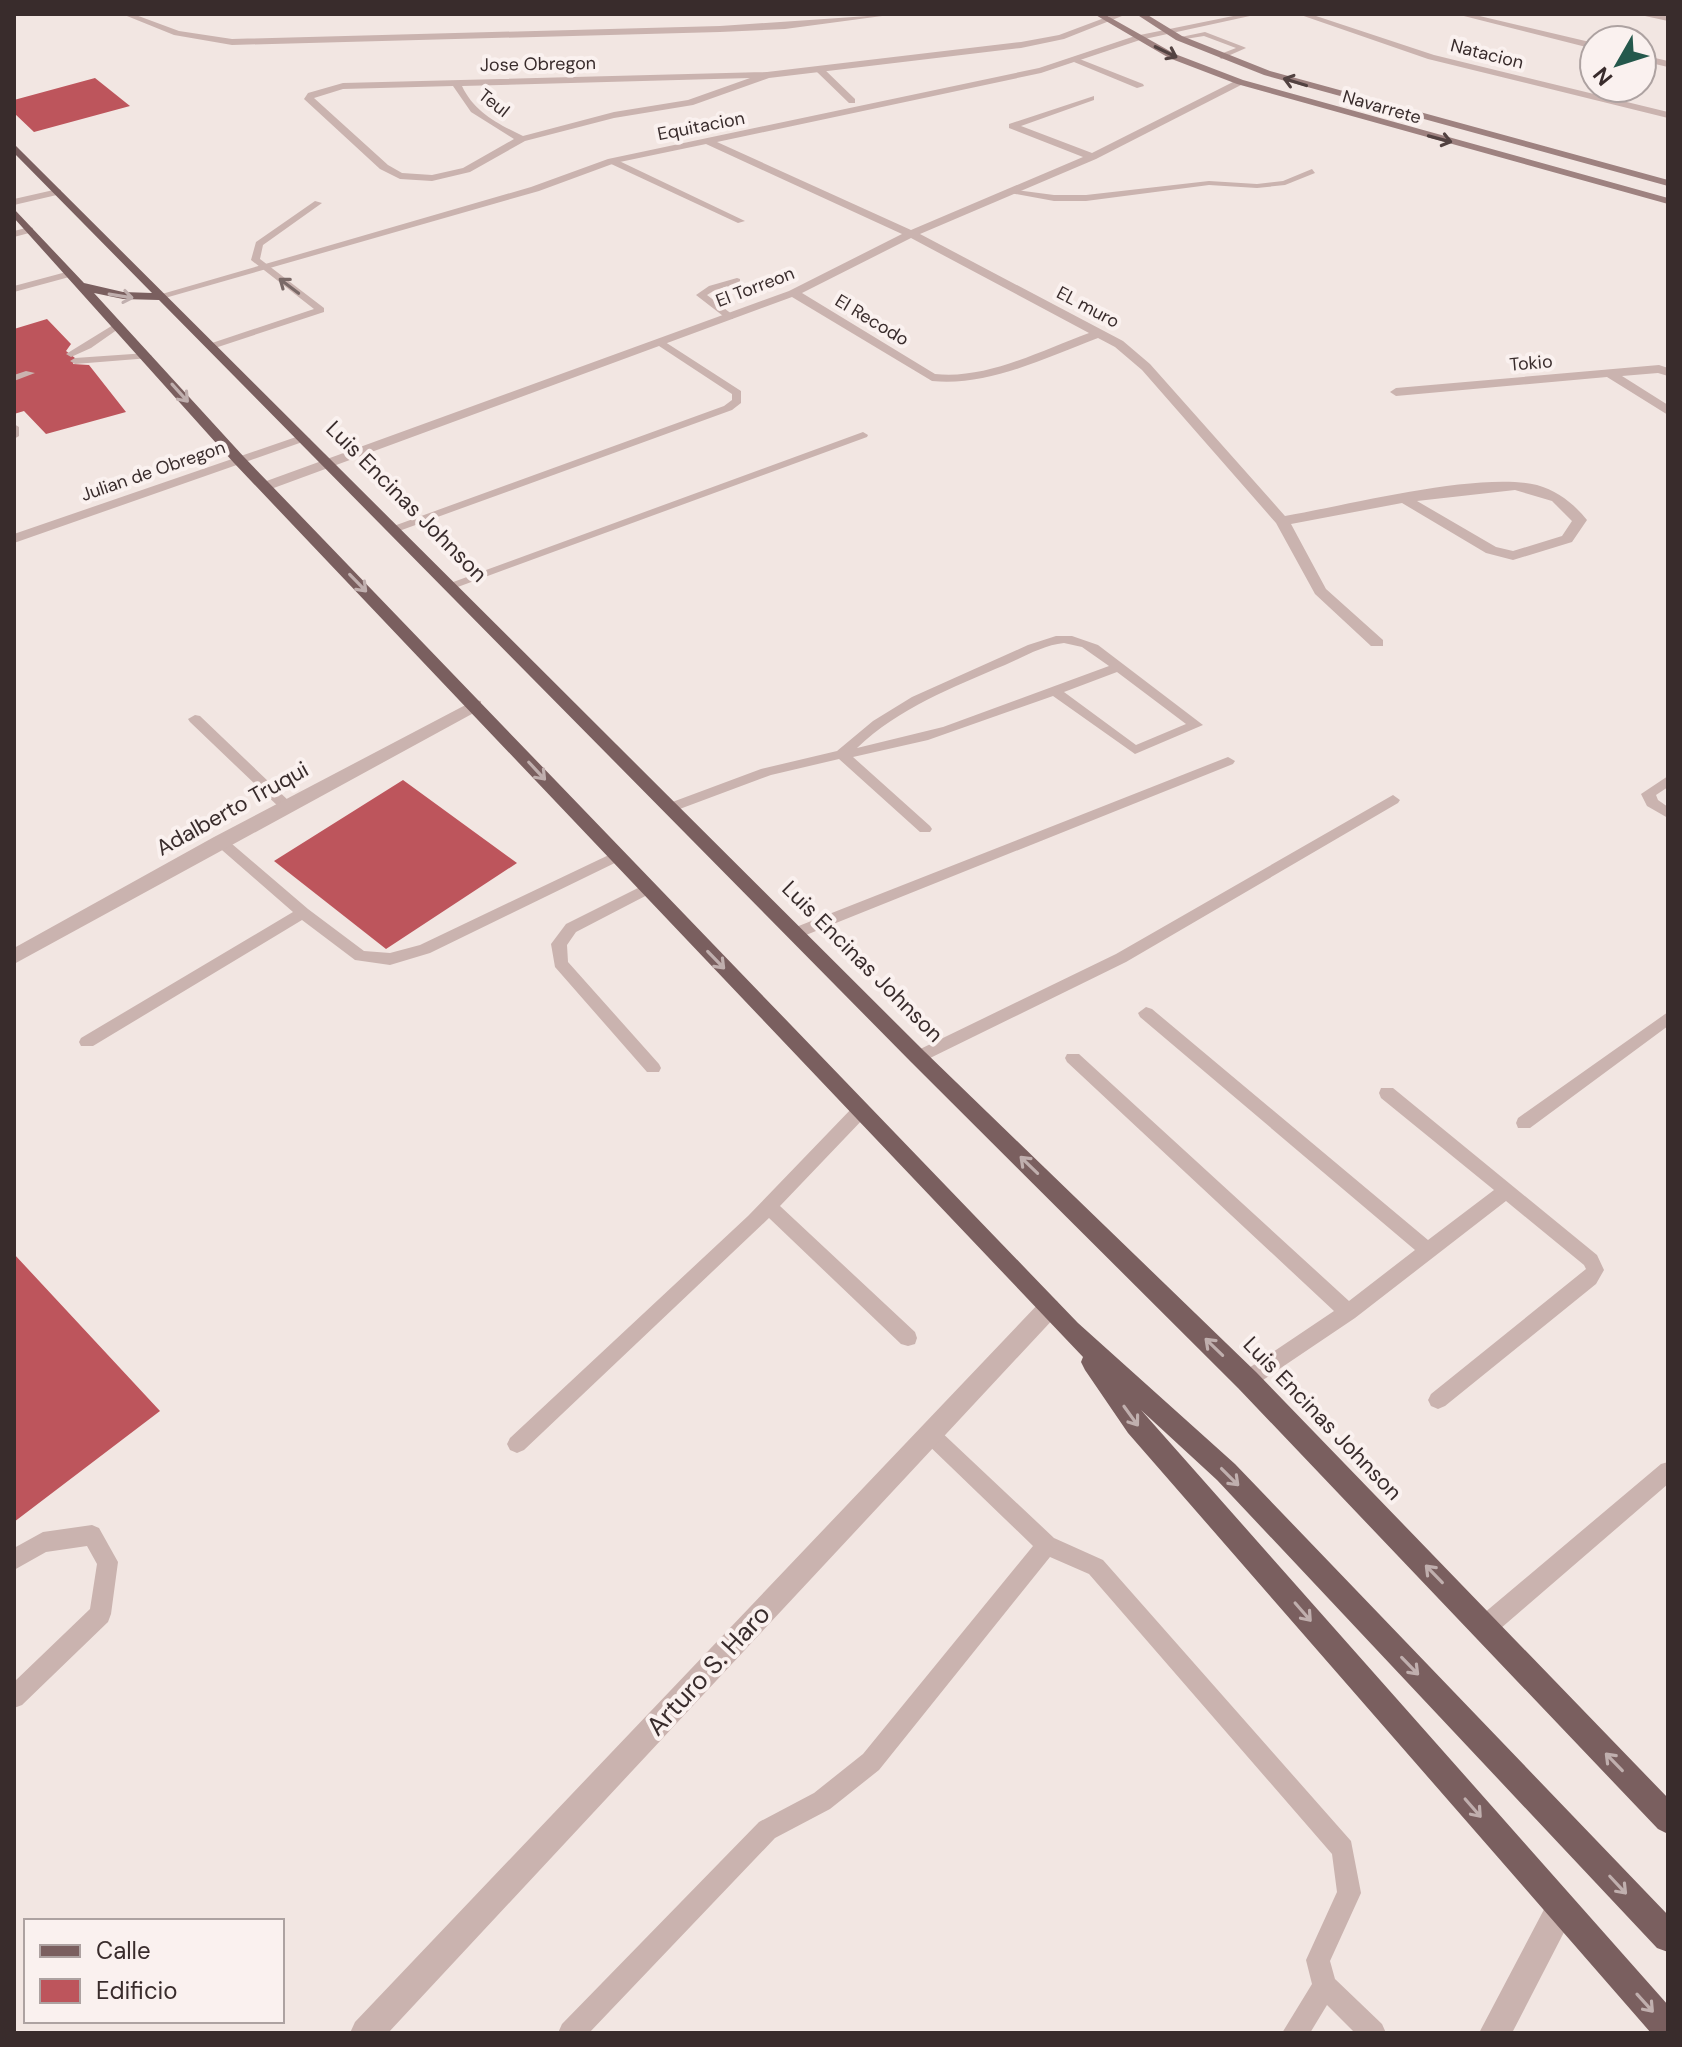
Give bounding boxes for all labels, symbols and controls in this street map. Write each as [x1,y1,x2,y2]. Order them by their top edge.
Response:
north arrow [1578,24,1658,104]
street label: Natacion [1448,33,1526,75]
one-way arrow [1154,45,1178,60]
street label: Jose Obregon [480,51,596,77]
text: N [1587,61,1619,92]
one-way arrow [1283,74,1309,89]
street label: Teul [474,83,514,123]
street label: Navarrete [1340,84,1424,130]
street label: Equitacion [655,106,747,146]
one-way arrow [1427,133,1453,148]
street label: El Torreon [712,261,798,313]
one-way arrow [279,278,300,295]
street label: EL muro [1052,280,1124,334]
one-way arrow [108,289,133,304]
street label: El Recodo [831,289,913,351]
street label: Tokio [1508,349,1554,377]
one-way arrow [170,383,188,403]
street label: Luis Encinas Johnson [320,414,494,588]
street label: Julian de Obregon [78,435,228,507]
one-way arrow [348,572,367,592]
street label: Adalberto Truqui [151,755,314,862]
one-way arrow [528,761,547,781]
street label: Luis Encinas Johnson [776,874,950,1048]
one-way arrow [706,949,725,969]
one-way arrow [1019,1156,1039,1175]
street label: Luis Encinas Johnson [1237,1330,1408,1506]
one-way arrow [1204,1338,1224,1357]
one-way arrow [1123,1405,1139,1427]
one-way arrow [1221,1467,1240,1487]
one-way arrow [1425,1564,1444,1584]
street label: Arturo S. Haro [639,1597,777,1743]
one-way arrow [1293,1601,1311,1621]
one-way arrow [1400,1655,1418,1675]
one-way arrow [1605,1753,1624,1772]
one-way arrow [1464,1797,1482,1818]
one-way arrow [1609,1875,1628,1895]
legend [24,1919,284,2023]
text: Calle [96,1935,151,1966]
text: Edificio [96,1975,178,2006]
one-way arrow [1635,1992,1654,2013]

